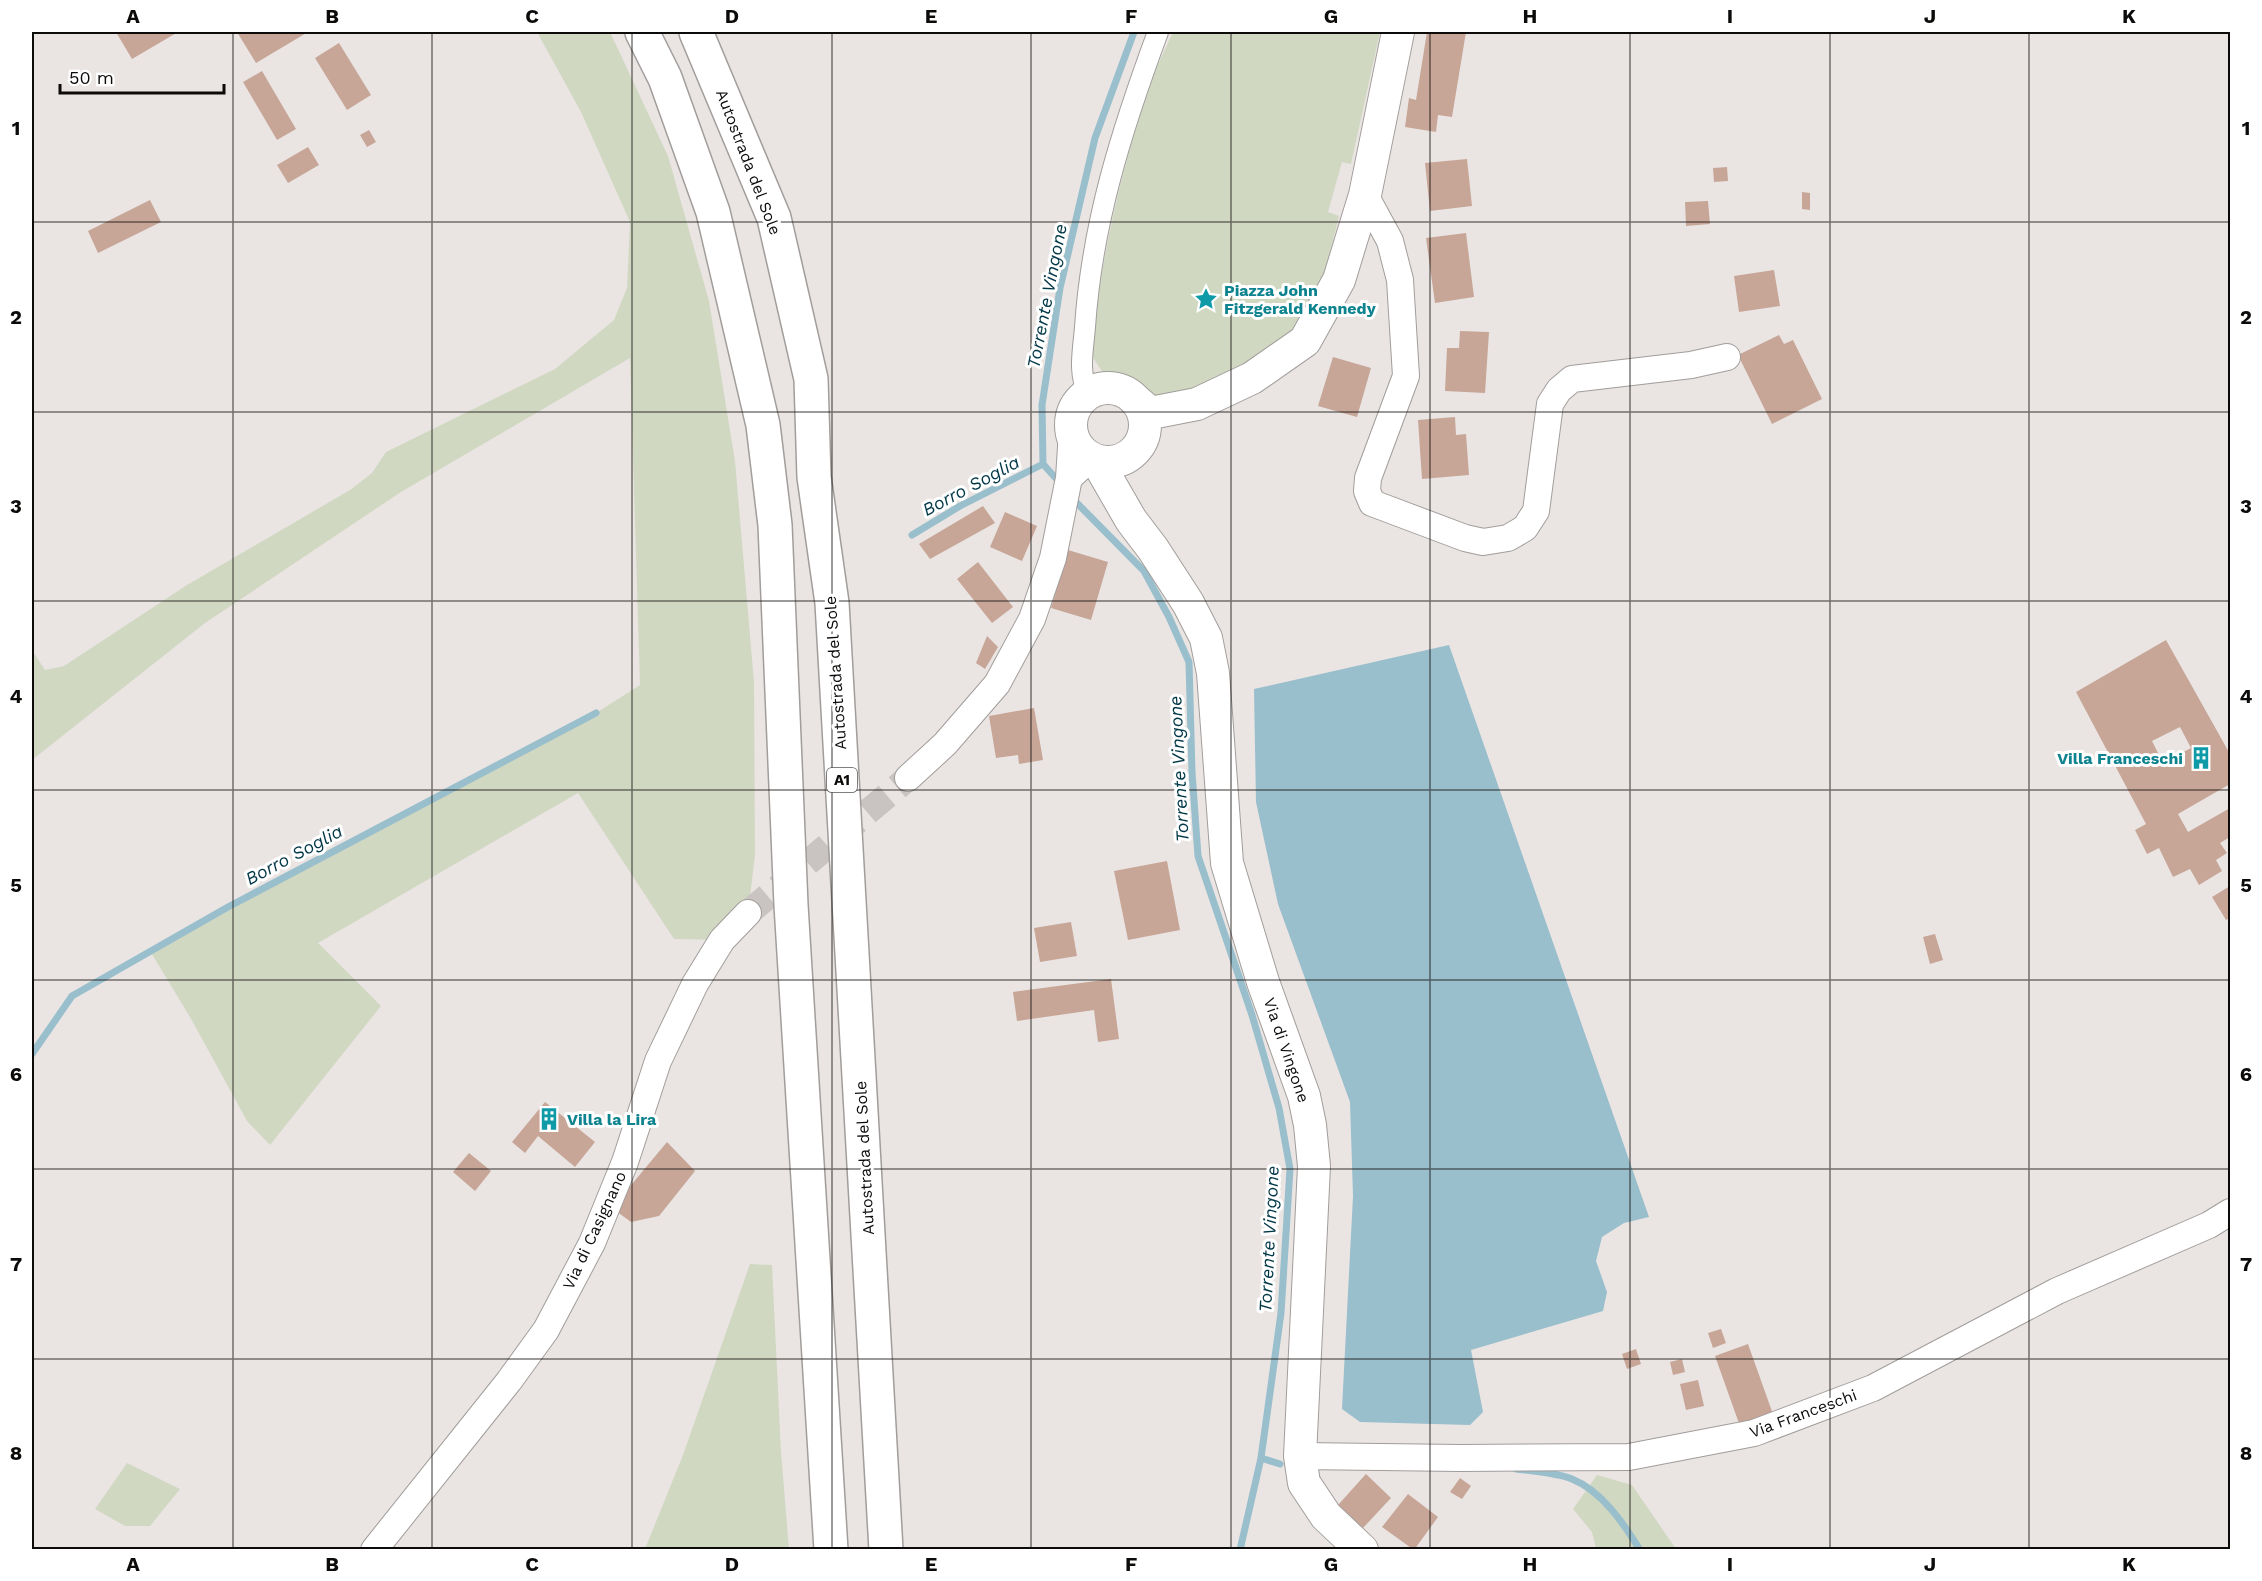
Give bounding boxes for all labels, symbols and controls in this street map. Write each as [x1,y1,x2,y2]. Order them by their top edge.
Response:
text: A [126,4,140,28]
text: B [325,4,339,28]
text: C [525,4,539,28]
text: D [725,4,739,28]
text: E [925,4,937,28]
text: F [1125,4,1137,28]
text: G [1324,4,1338,28]
text: H [1523,4,1537,28]
text: I [1727,4,1733,28]
text: J [1924,4,1936,28]
text: K [2122,4,2136,28]
scale bar [60,57,224,95]
text: 50 m [69,67,114,88]
street label: Autostrada del Sole [712,87,785,238]
text: 1 [12,116,20,140]
text: 1 [2242,116,2250,140]
water label: Torrente Vingone [1022,222,1071,370]
place label: Piazza John Fitzgerald Kennedy [1224,281,1377,318]
place icon: Piazza John Fitzgerald Kennedy [1193,286,1219,312]
text: 2 [10,305,22,329]
text: 2 [2240,305,2252,329]
water label: Borro Soglia [919,451,1023,520]
text: 3 [10,494,22,518]
text: 3 [2240,494,2252,518]
street label: Autostrada del Sole [821,595,850,751]
text: 4 [10,684,23,708]
text: 4 [2240,684,2253,708]
water label: Torrente Vingone [1164,695,1193,843]
building icon: Villa Franceschi [2188,745,2214,771]
place label: Villa Franceschi [2057,749,2183,768]
road number: A1 [827,768,857,792]
water label: Borro Soglia [242,820,346,889]
text: 5 [10,873,22,897]
text: 5 [2240,873,2252,897]
street label: Via di Vingone [1260,995,1313,1105]
text: 6 [10,1062,22,1086]
text: 6 [2240,1062,2252,1086]
street label: Autostrada del Sole [851,1080,878,1236]
building icon: Villa la Lira [536,1106,562,1132]
place label: Villa la Lira [567,1110,657,1129]
water label: Torrente Vingone [1254,1165,1283,1313]
street label: Via di Casignano [559,1168,630,1292]
text: 7 [10,1252,22,1276]
text: 7 [2240,1252,2252,1276]
street label: Via Franceschi [1747,1385,1859,1442]
text: 8 [10,1441,22,1465]
text: 8 [2240,1441,2252,1465]
text: A [126,1552,140,1576]
text: B [325,1552,339,1576]
text: C [525,1552,539,1576]
text: D [725,1552,739,1576]
text: E [925,1552,937,1576]
text: F [1125,1552,1137,1576]
text: G [1324,1552,1338,1576]
text: H [1523,1552,1537,1576]
text: I [1727,1552,1733,1576]
text: J [1924,1552,1936,1576]
text: K [2122,1552,2136,1576]

